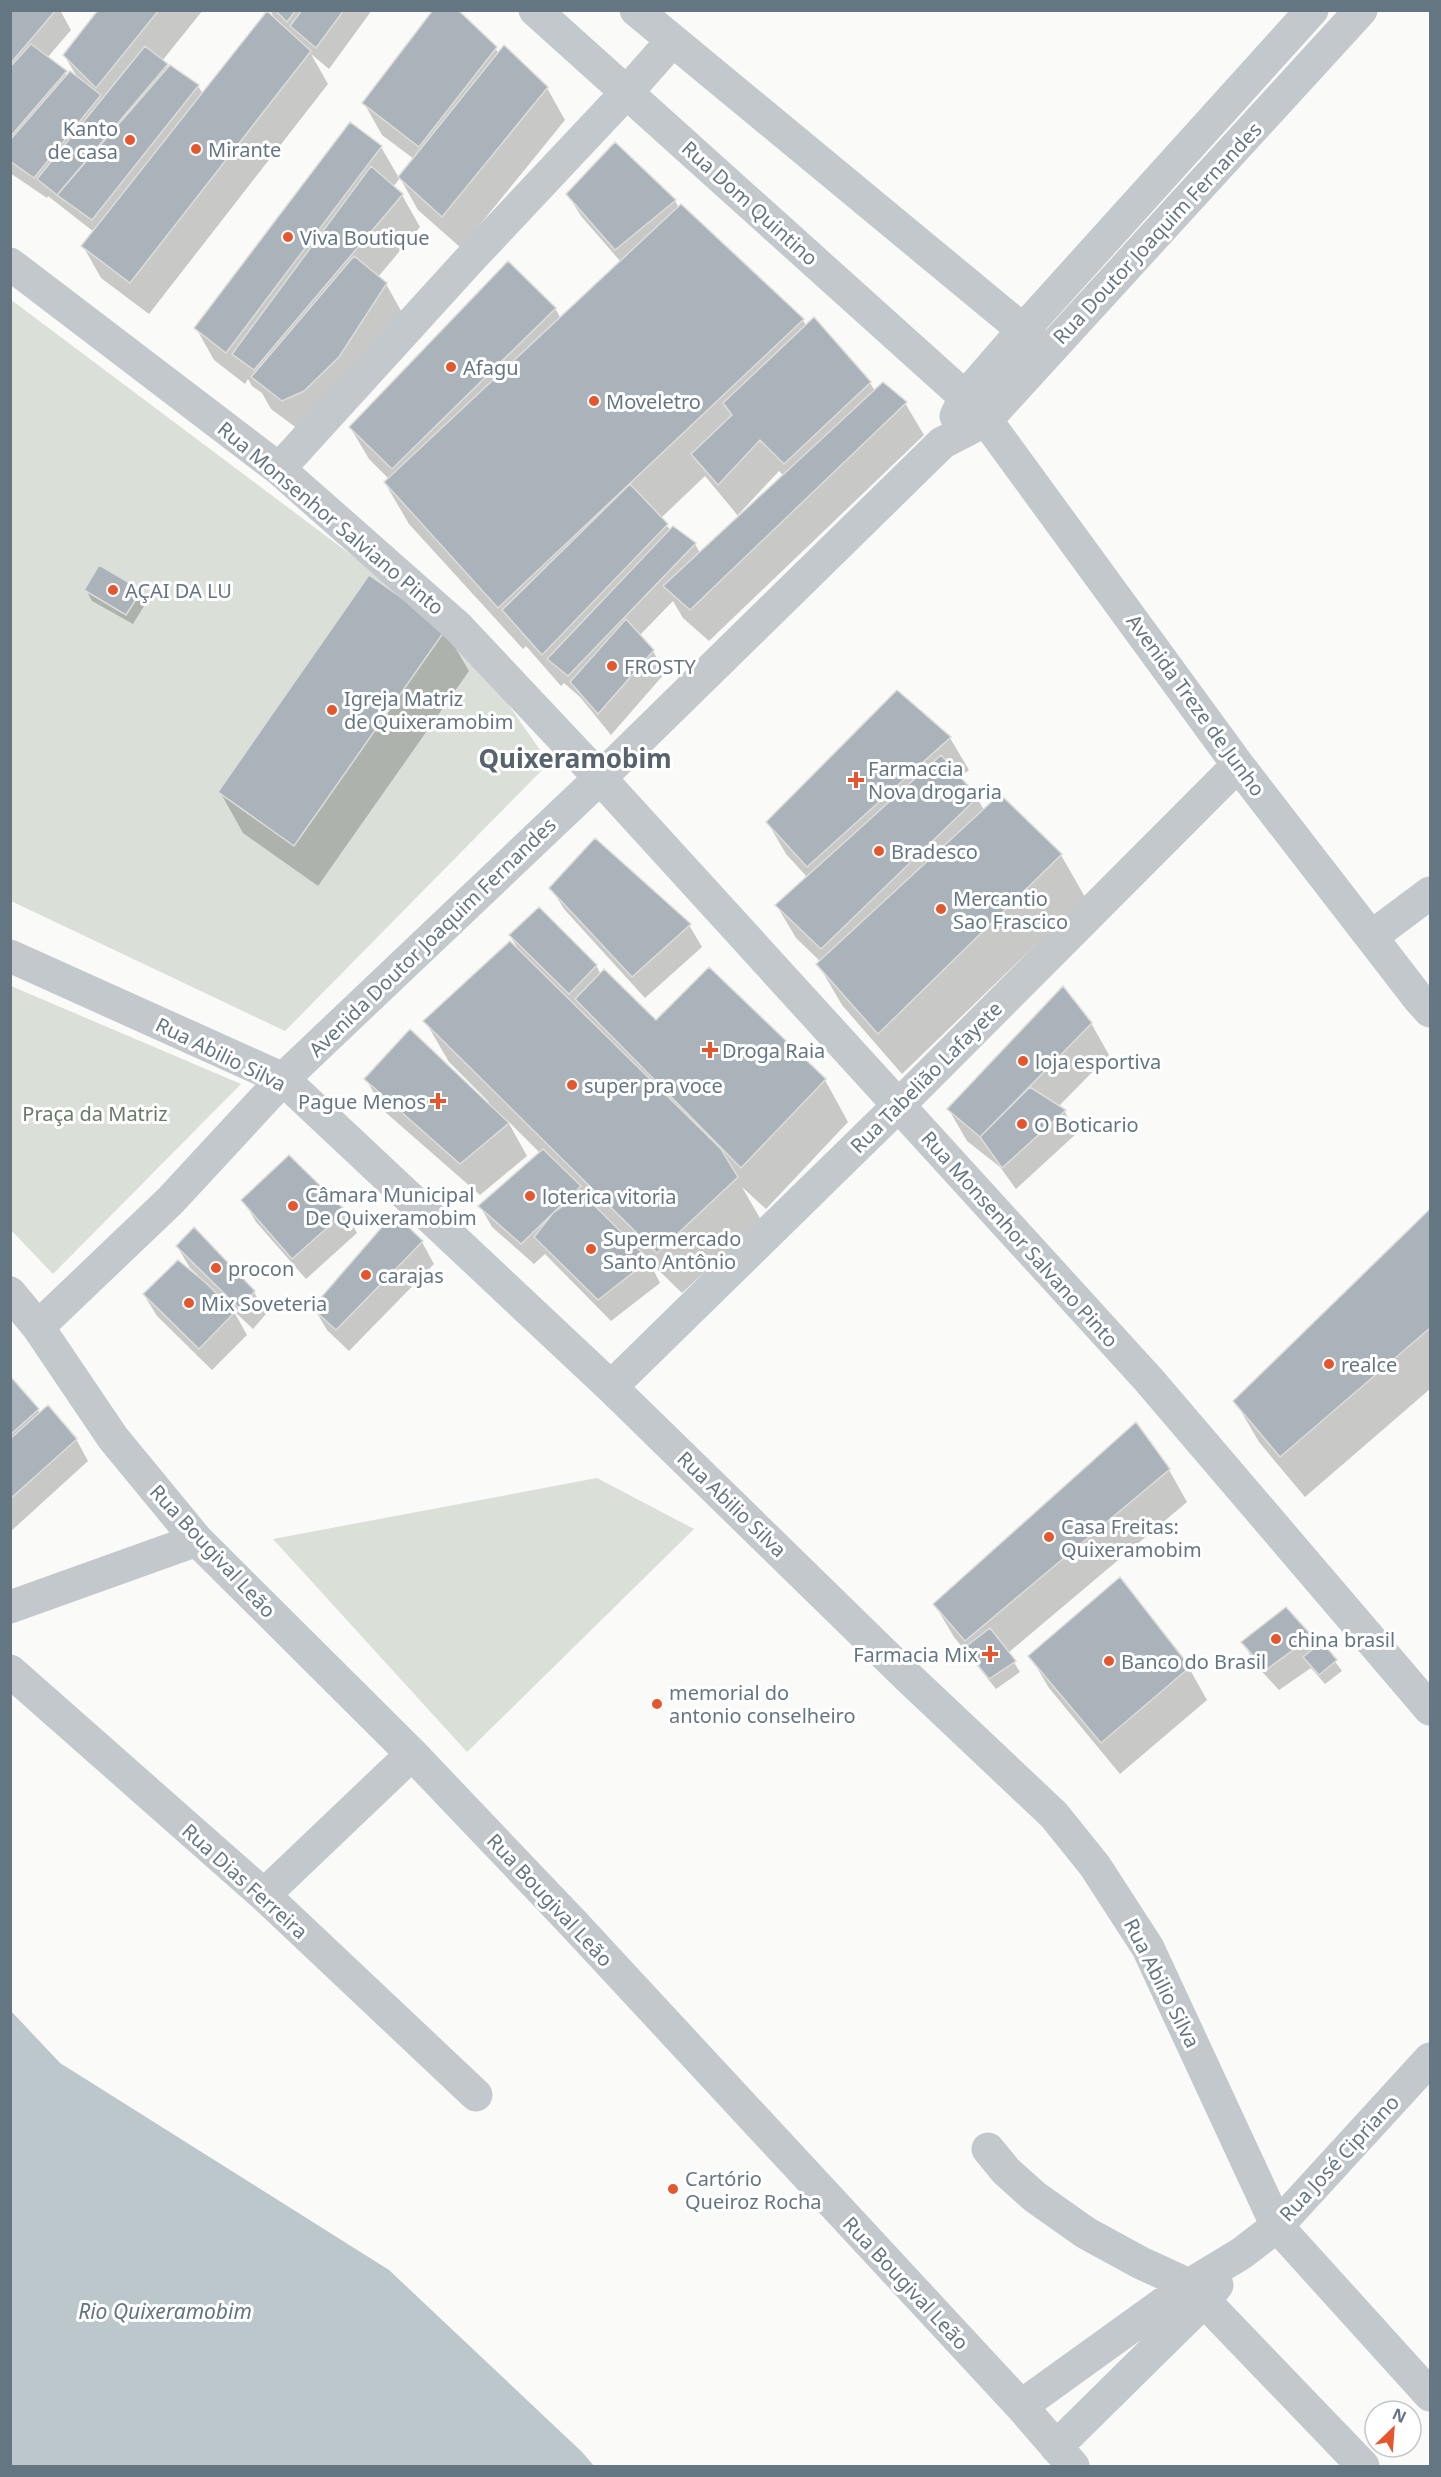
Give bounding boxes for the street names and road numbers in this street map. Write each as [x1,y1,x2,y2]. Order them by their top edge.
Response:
street label: Rua Doutor Joaquim Fernandes [1047,116,1267,350]
street label: Rua Dom Quintino [676,135,824,271]
street label: Rua Monsenhor Salviano Pinto [212,415,450,621]
street label: Avenida Treze de Junho [1121,609,1271,801]
street label: Avenida Doutor Joaquim Fernandes [303,811,561,1063]
street label: Rua Tabelião Lafayete [844,995,1008,1159]
street label: Rua Abilio Silva [151,1011,291,1097]
street label: Rua Monsenhor Salvano Pinto [916,1125,1124,1353]
street label: Rua Abilio Silva [672,1445,792,1563]
street label: Rua Bougival Leão [144,1479,282,1623]
street label: Rua Dias Ferreira [176,1817,314,1945]
street label: Rua Bougival Leão [481,1828,619,1972]
street label: Rua Abilio Silva [1118,1914,1206,2052]
street label: Rua José Cipriano [1273,2089,1405,2227]
street label: Rua Bougival Leão [837,2211,975,2355]

